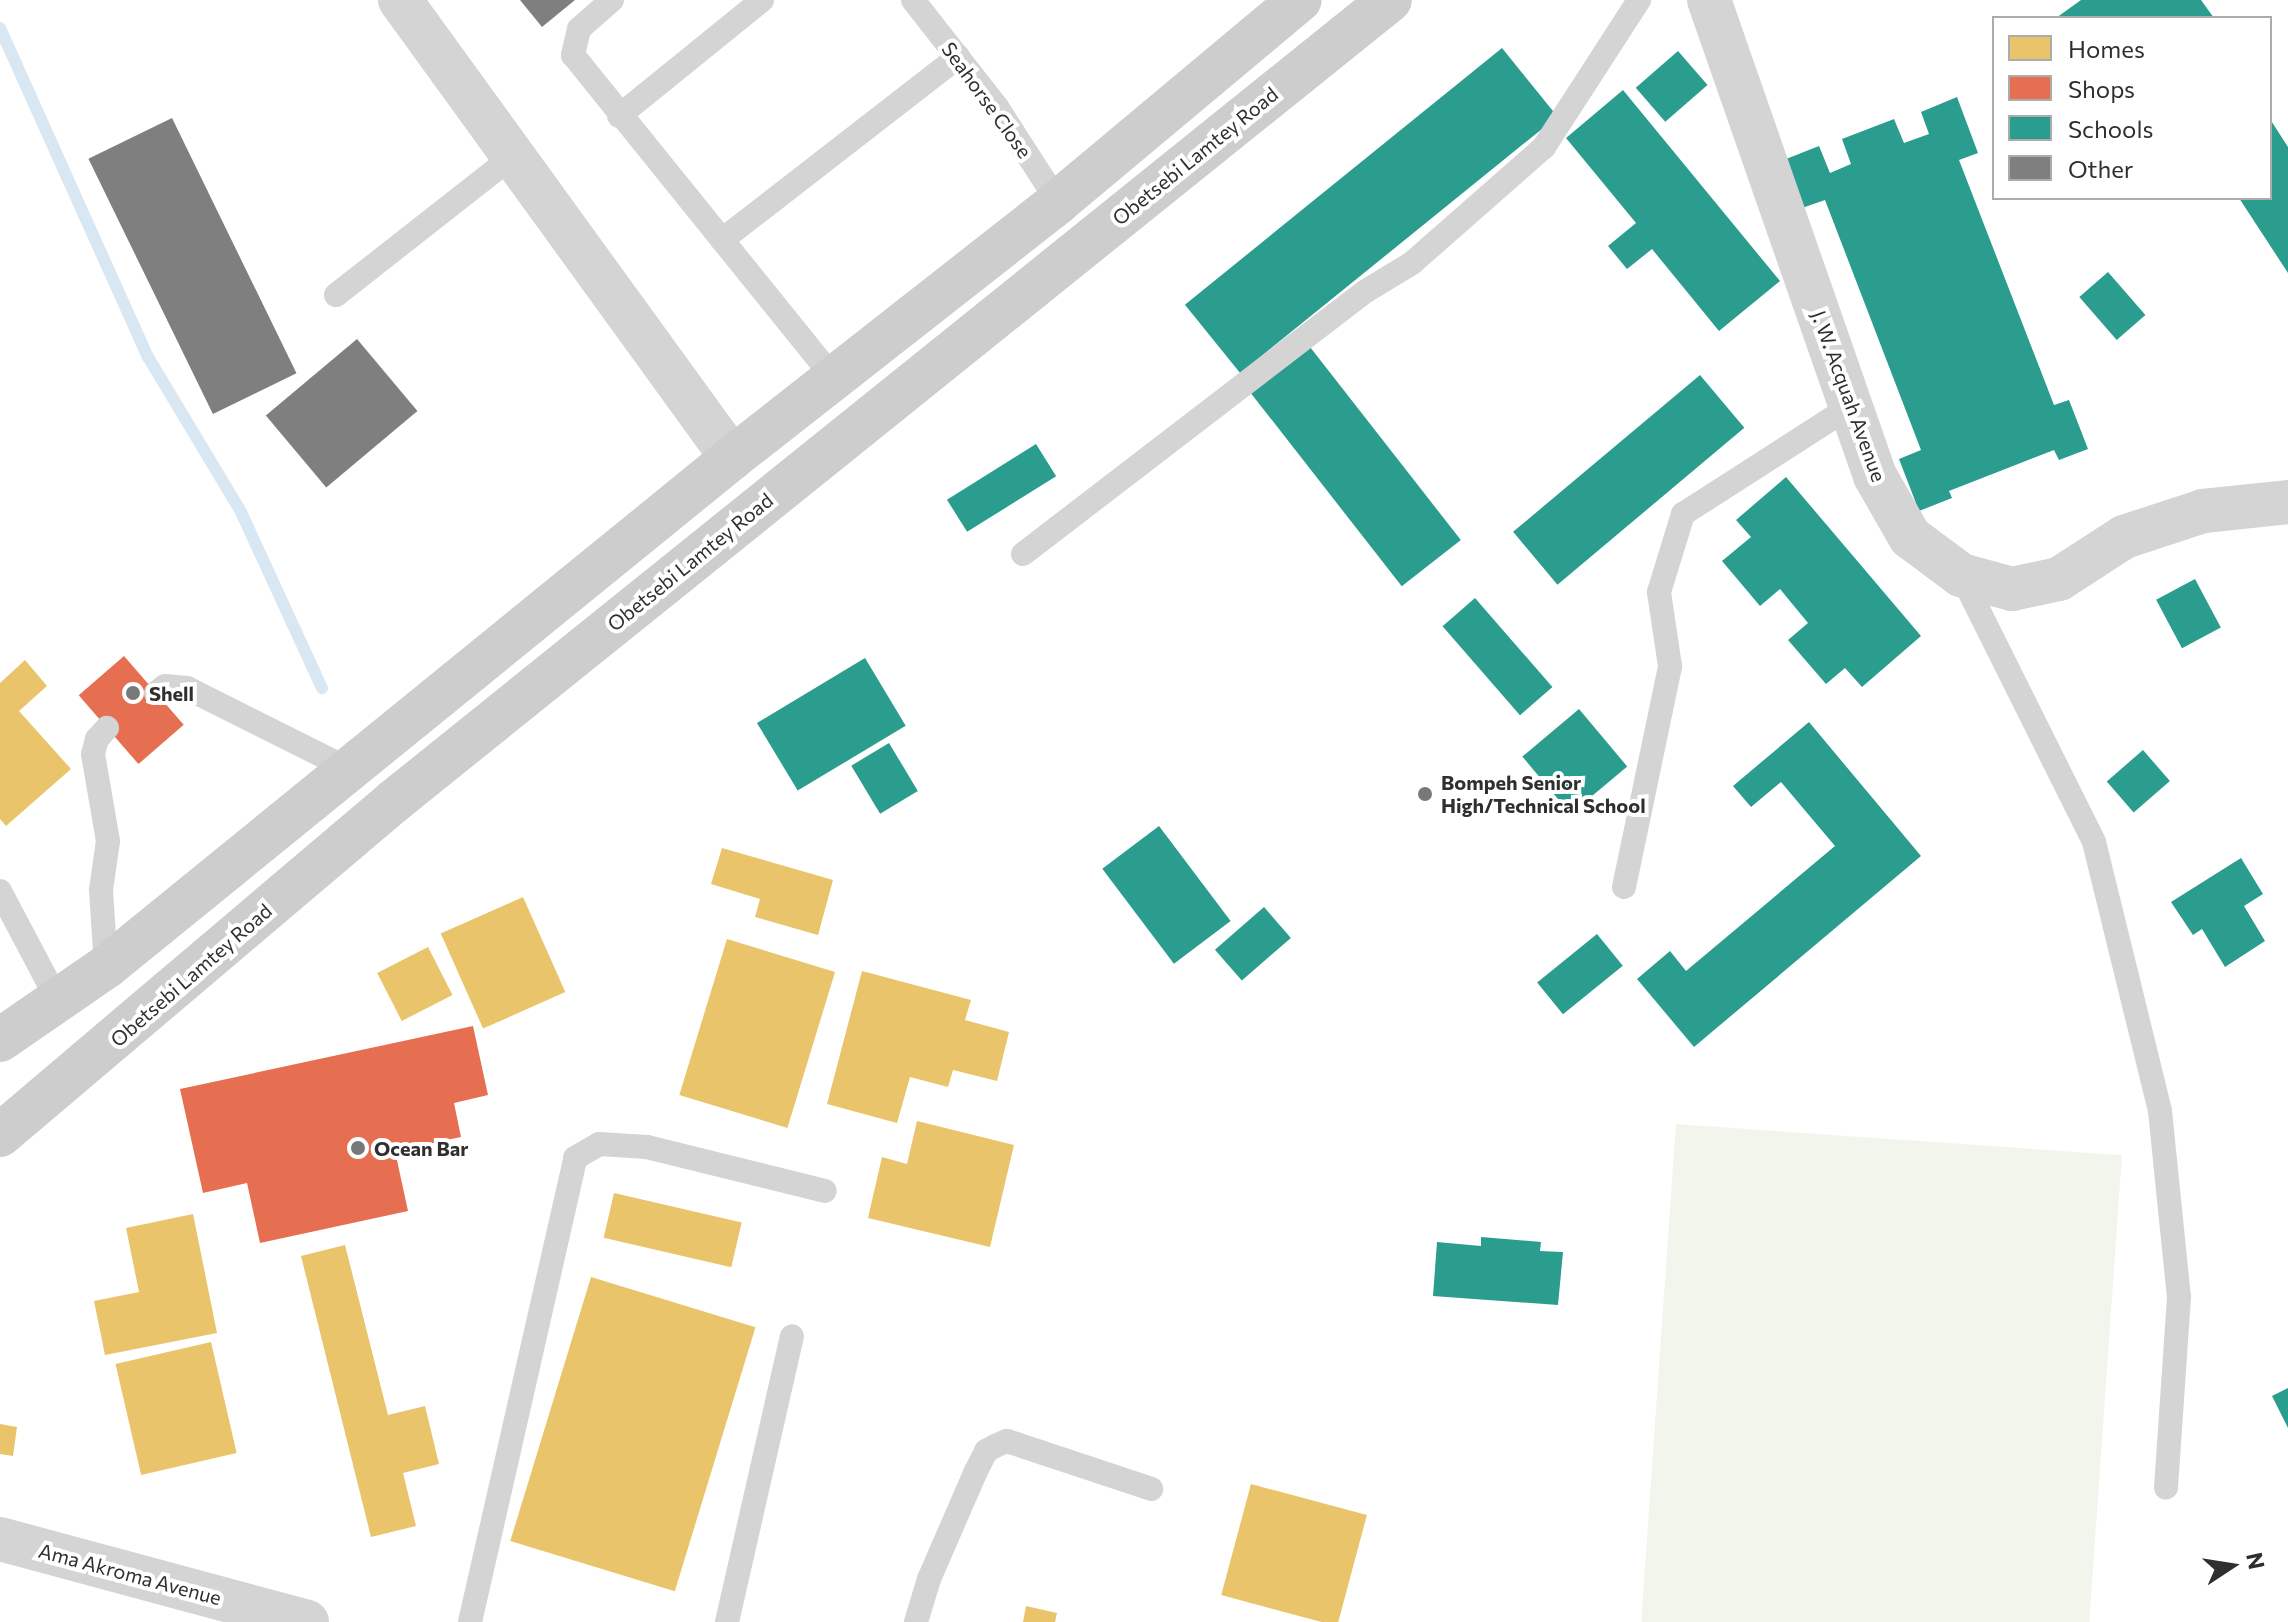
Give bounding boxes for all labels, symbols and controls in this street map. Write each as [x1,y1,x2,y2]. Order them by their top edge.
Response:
legend [1992,16,2272,200]
text: Homes [2068,34,2145,63]
street label: Seahorse Close [937,37,1037,163]
text: Shops [2068,74,2135,103]
street label: Obetsebi Lamtey Road [1107,82,1283,230]
text: Schools [2068,114,2153,143]
text: Other [2068,154,2133,183]
street label: J. W. Acquah Avenue [1807,307,1891,485]
street label: Obetsebi Lamtey Road [602,488,778,636]
place label: Shell [149,681,194,705]
marker: Shell [124,684,142,702]
place label: Bompeh Senior High/Technical School [1441,770,1646,817]
marker: Bompeh Senior High/Technical School [1416,785,1434,803]
street label: Obetsebi Lamtey Road [105,898,277,1052]
place label: Ocean Bar [374,1136,468,1160]
marker: Ocean Bar [349,1139,367,1157]
north arrow [2192,1526,2272,1606]
street label: Ama Akroma Avenue [36,1538,224,1610]
text: N [2241,1550,2271,1572]

